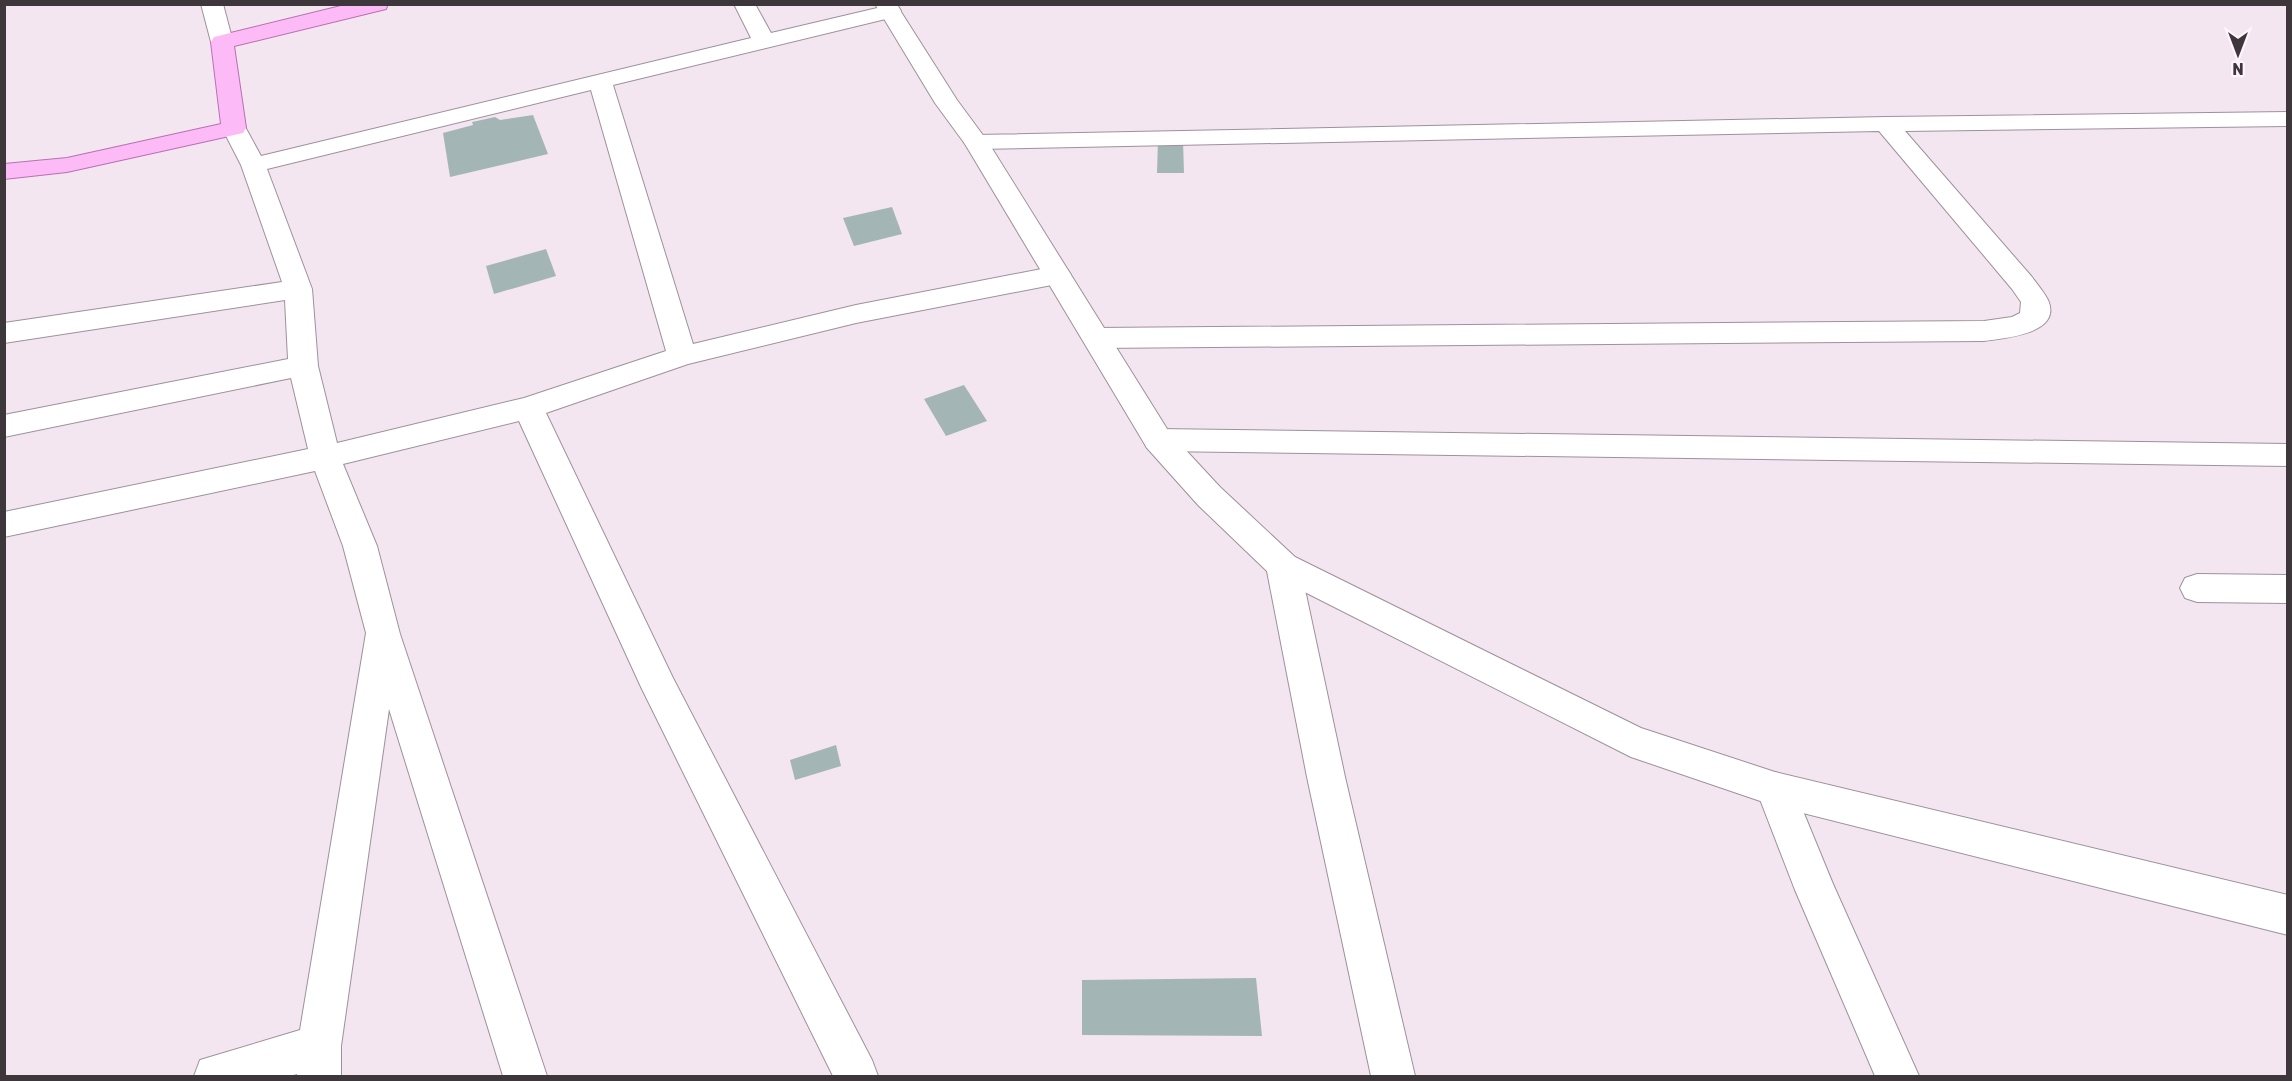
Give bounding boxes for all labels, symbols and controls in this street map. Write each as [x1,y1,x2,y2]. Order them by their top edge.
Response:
north arrow [2208,24,2268,84]
text: N [2232,59,2244,78]

